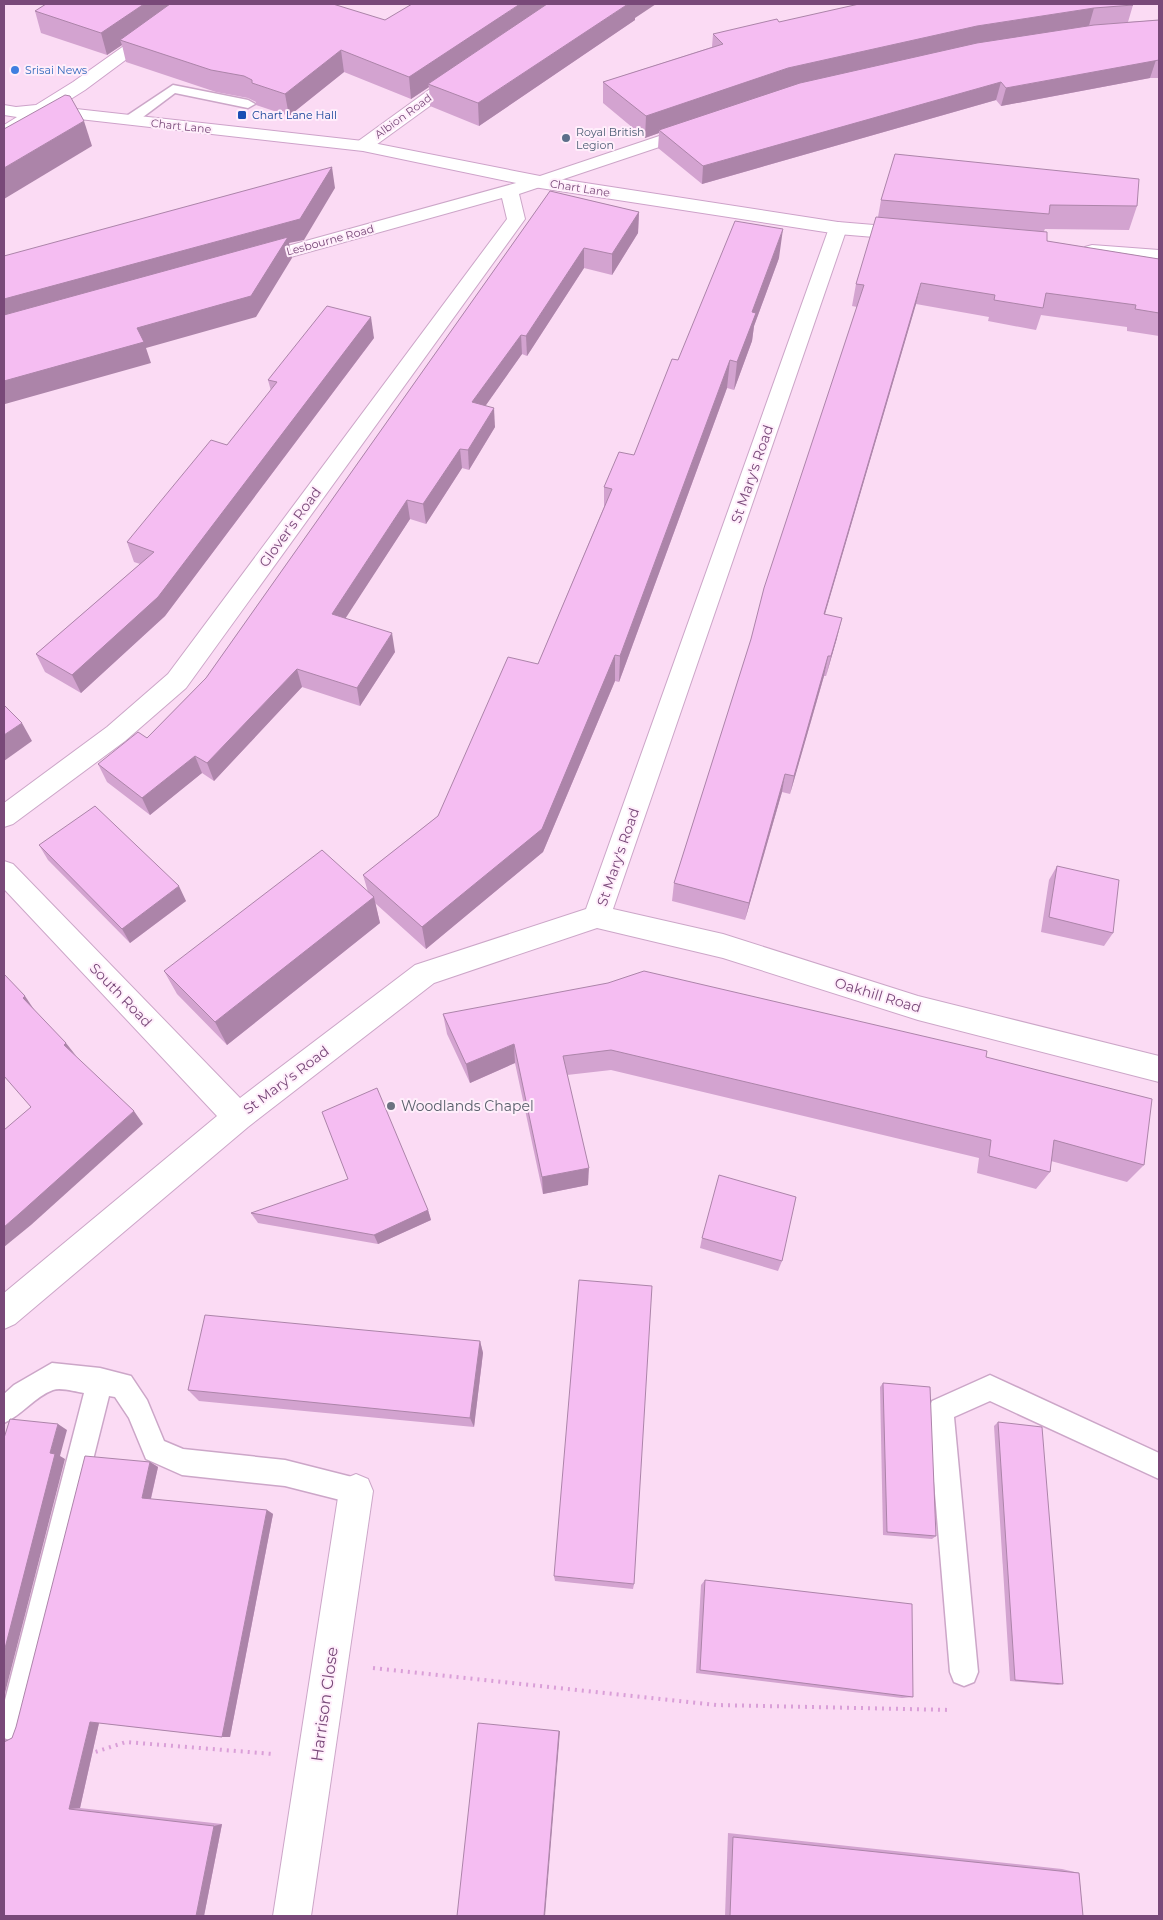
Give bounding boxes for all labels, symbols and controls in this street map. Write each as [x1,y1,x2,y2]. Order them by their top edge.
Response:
place label: Srisai News [25,63,88,77]
marker: Srisai News [9,64,21,76]
street label: Albion Road [372,91,434,141]
place label: Chart Lane Hall [252,108,337,122]
marker: Chart Lane Hall [236,109,248,121]
street label: Chart Lane [150,116,212,136]
place label: Royal British Legion [576,125,644,152]
marker: Royal British Legion [560,132,572,144]
street label: Chart Lane [549,176,611,200]
street label: Lesbourne Road [285,222,375,258]
street label: St Mary's Road [727,423,777,525]
street label: Glover's Road [255,483,325,571]
street label: St Mary's Road [593,806,643,908]
street label: South Road [86,959,156,1031]
street label: Oakhill Road [833,973,923,1017]
street label: St Mary's Road [240,1042,332,1118]
place label: Woodlands Chapel [401,1097,534,1115]
marker: Woodlands Chapel [385,1100,397,1112]
street label: Harrison Close [307,1646,342,1763]

